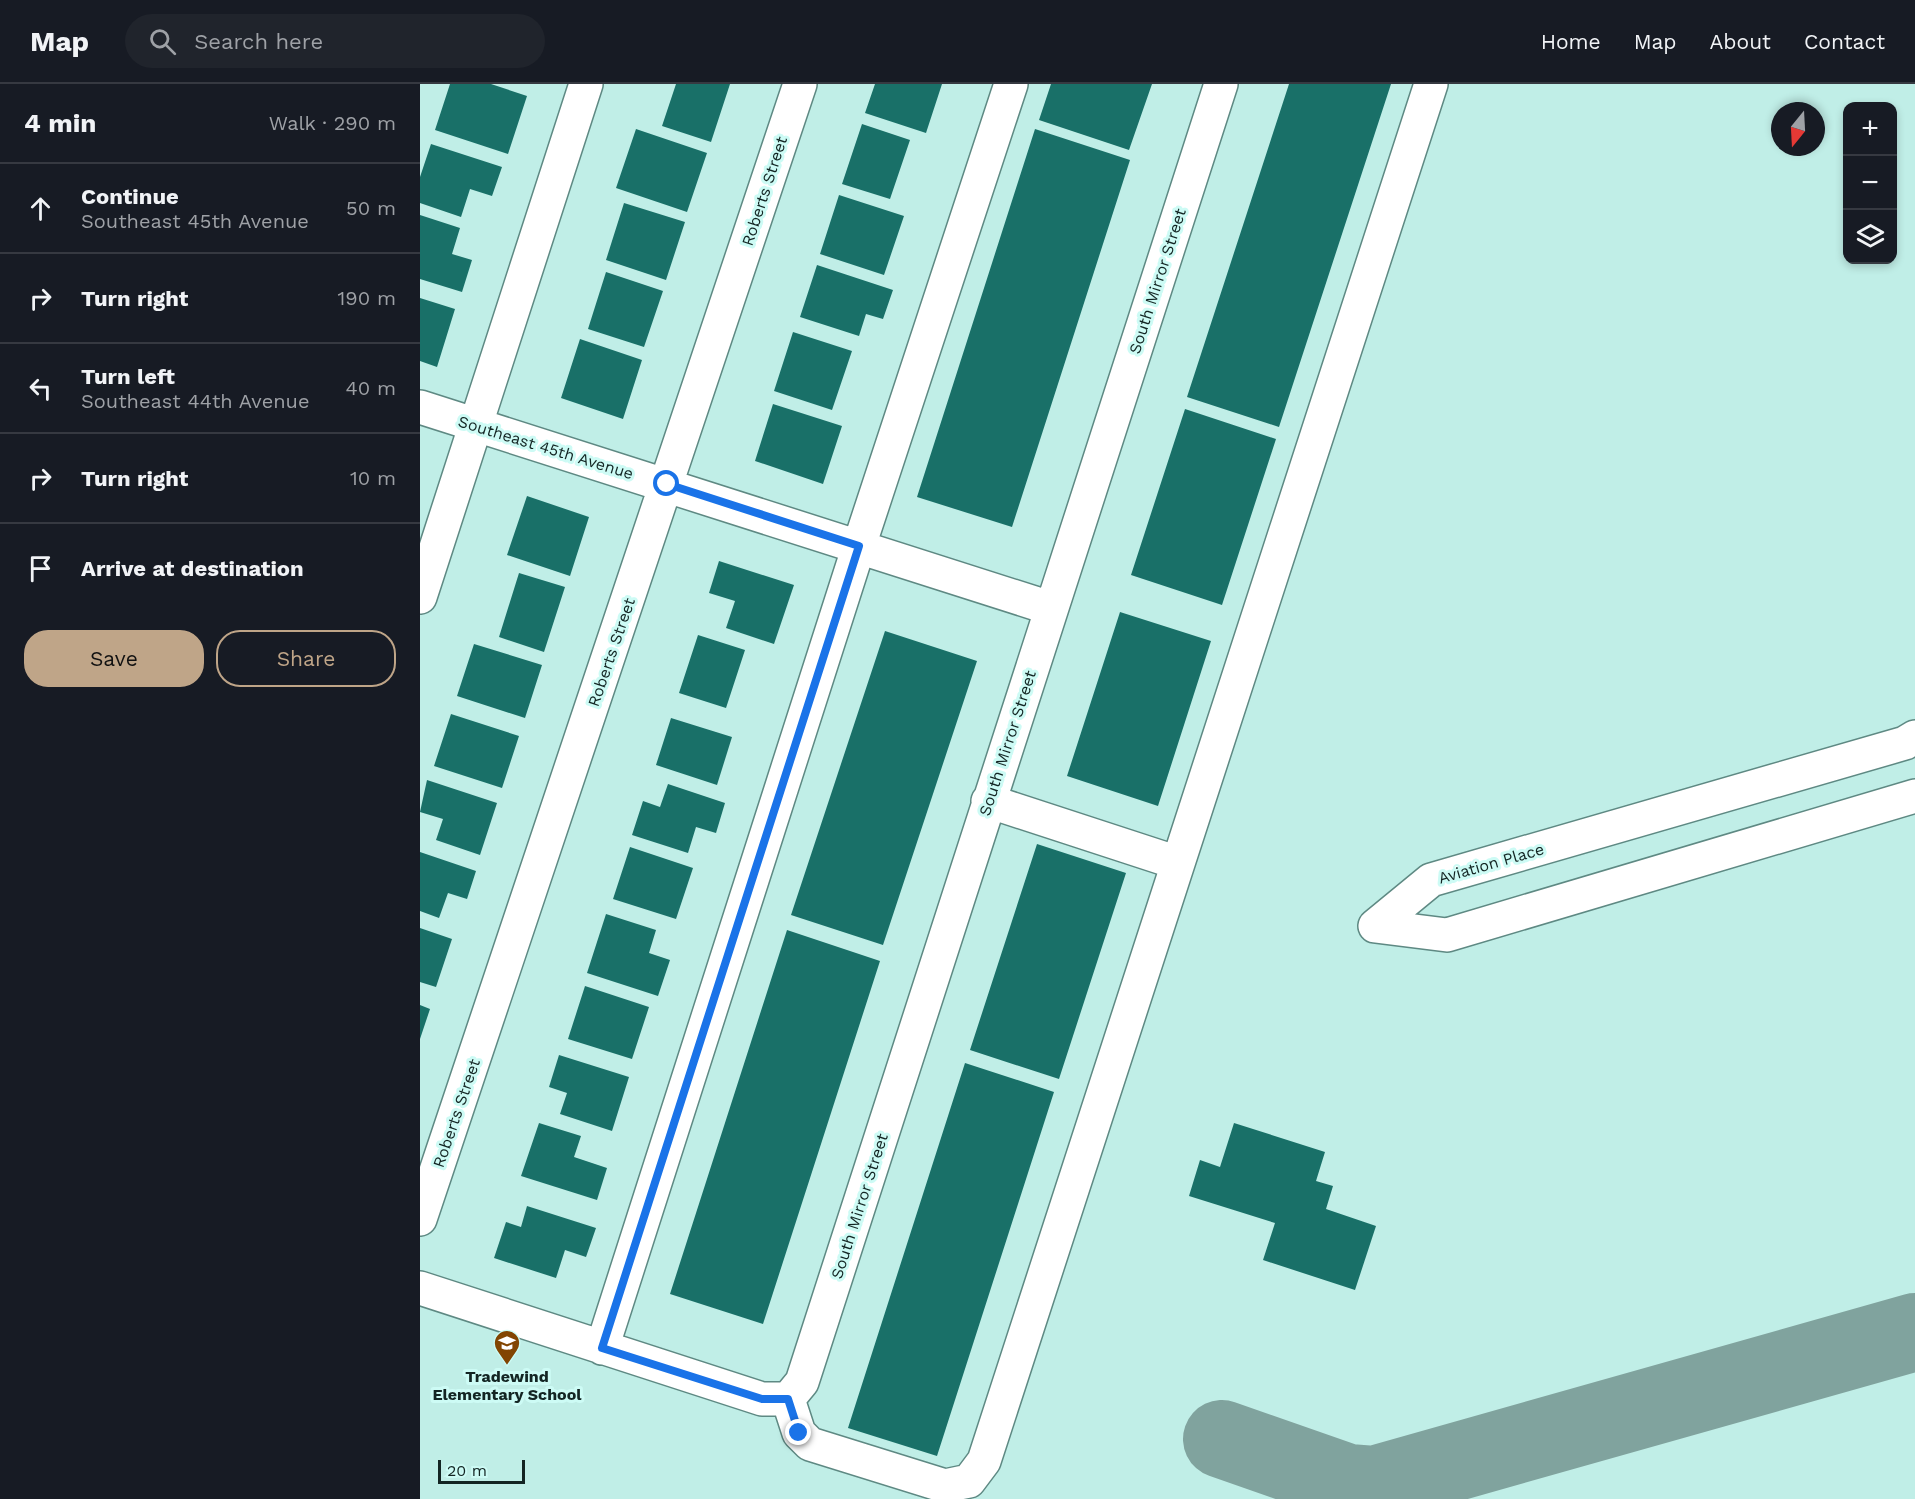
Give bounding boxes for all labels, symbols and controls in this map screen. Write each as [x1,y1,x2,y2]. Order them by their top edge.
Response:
search box [125,14,545,68]
text: Map [30,25,89,58]
icon: search [146,25,179,58]
text: Search here [194,29,323,54]
text: Home [1541,29,1601,54]
text: Map [1634,29,1677,54]
text: About [1710,29,1771,54]
text: Contact [1804,29,1885,54]
north arrow [1771,102,1825,156]
map controls [1843,102,1897,264]
button: + [1843,102,1897,156]
text: 4 min [24,108,96,138]
text: Walk · 290 m [269,111,396,135]
street label: Roberts Street [738,134,791,248]
button: − [1843,156,1897,210]
text: Continue [81,184,179,209]
icon: ahead [24,192,57,225]
text: 50 m [346,196,396,220]
street label: South Mirror Street [1125,206,1190,356]
text: Southeast 45th Avenue [81,209,309,233]
button: layers [1843,210,1897,264]
icon: right [24,282,57,315]
text: Turn right [81,286,188,311]
text: 190 m [338,286,396,310]
text: Turn left [81,364,175,389]
icon: left [24,372,57,405]
text: 40 m [345,376,396,400]
text: Southeast 44th Avenue [81,389,309,413]
street label: Southeast 45th Avenue [456,412,636,483]
icon: right [24,462,57,495]
text: Turn right [81,466,188,491]
text: 10 m [350,466,396,490]
route start [653,470,679,496]
icon: arrive [24,552,57,585]
text: Arrive at destination [81,556,304,581]
street label: Roberts Street [584,595,639,709]
button: Save [24,630,204,687]
button: Share [216,630,396,687]
street label: South Mirror Street [975,668,1040,818]
street label: Aviation Place [1436,839,1546,888]
street label: Roberts Street [429,1056,484,1170]
street label: South Mirror Street [827,1131,892,1281]
school or university icon: Tradewind Elementary School [492,1328,522,1366]
place label: Tradewind Elementary School [432,1367,582,1404]
route end [785,1419,811,1445]
scale bar [438,1457,525,1484]
text: 20 m [447,1461,487,1480]

